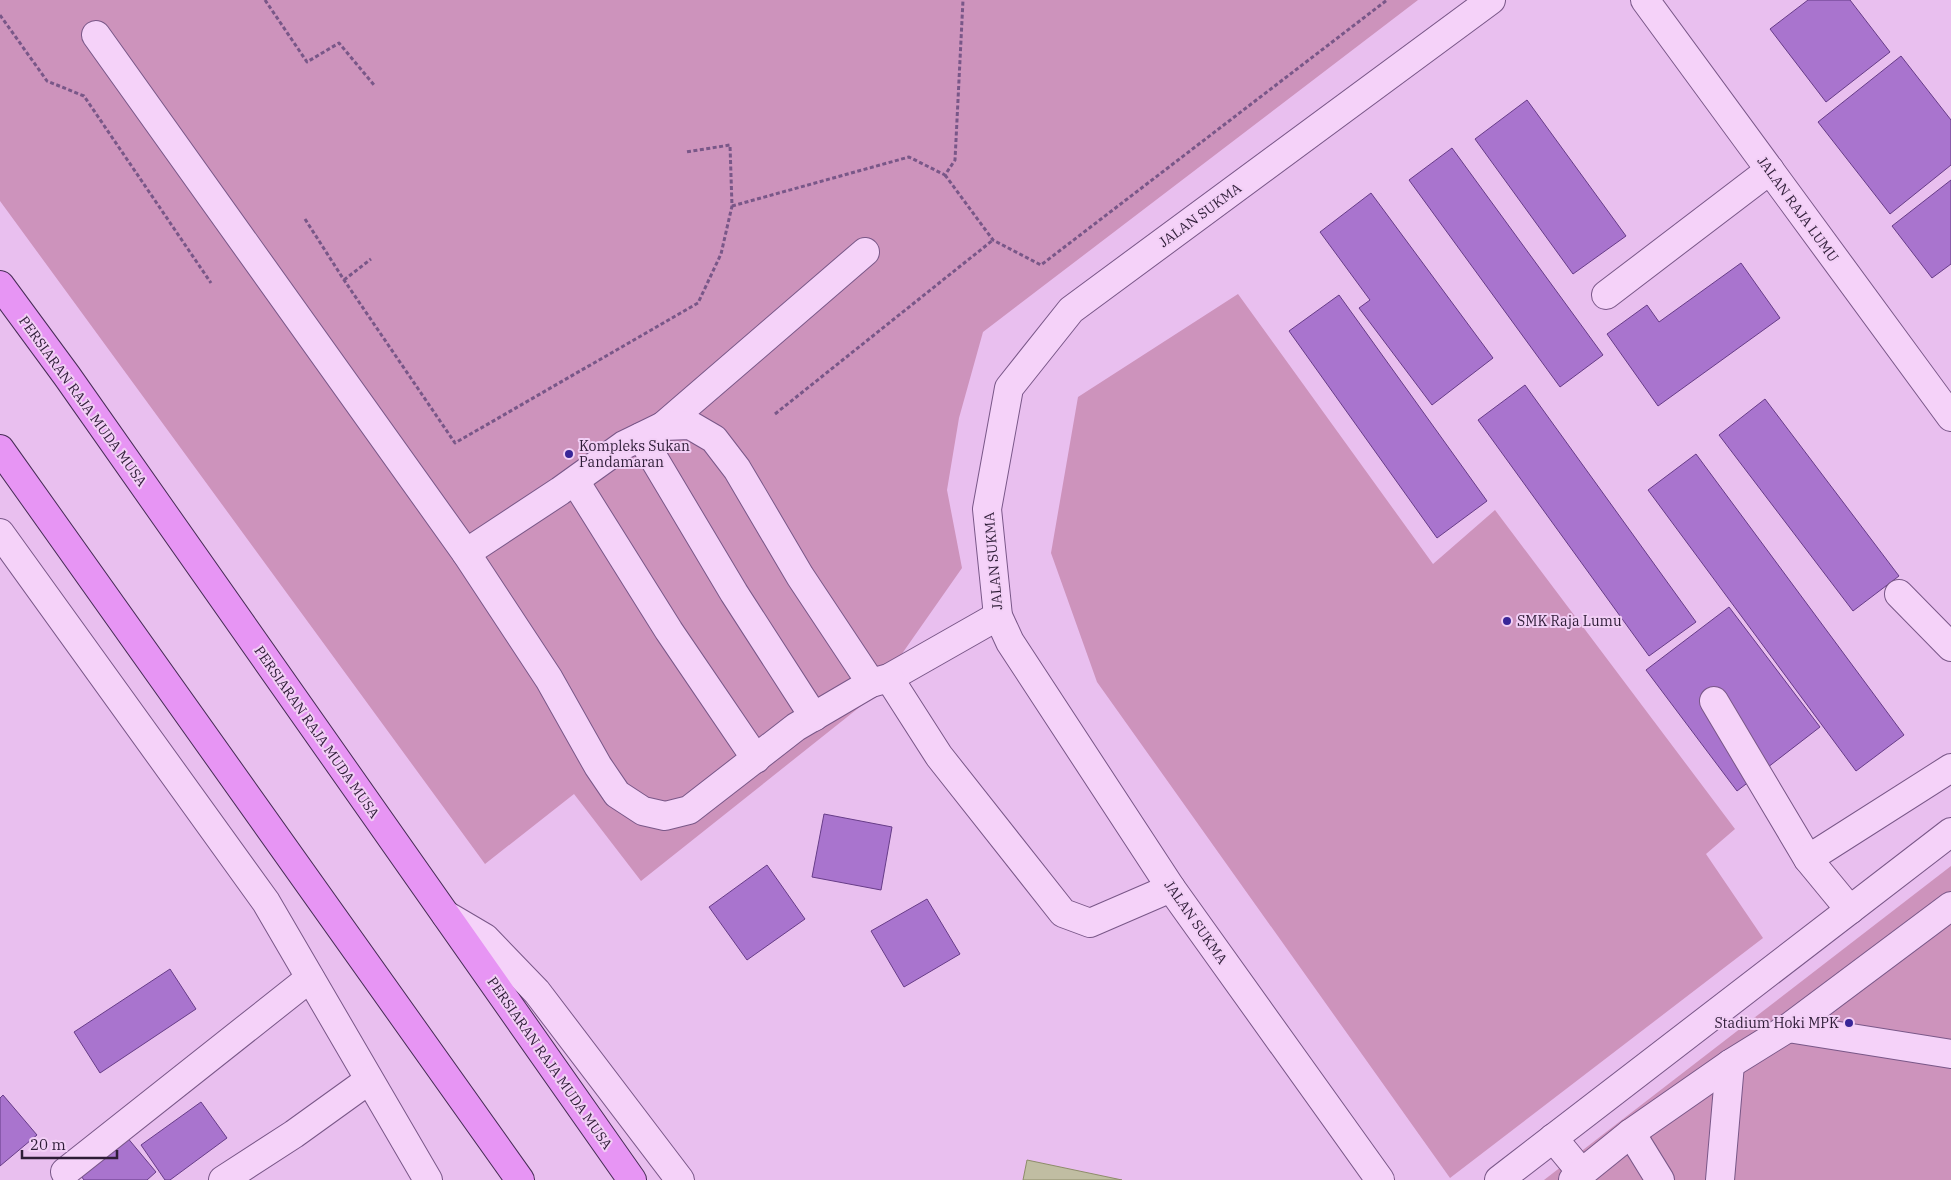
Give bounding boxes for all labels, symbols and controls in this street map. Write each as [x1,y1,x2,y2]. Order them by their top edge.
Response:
street label: JALAN RAJA LUMU [1753,152,1843,266]
street label: JALAN SUKMA [1155,179,1245,251]
street label: PERSIARAN RAJA MUDA MUSA [15,312,151,490]
place label: Kompleks Sukan Pandamaran [579,437,690,471]
marker: Kompleks Sukan Pandamaran [563,448,575,460]
street label: JALAN SUKMA [980,511,1006,611]
place label: SMK Raja Lumu [1517,612,1622,630]
marker: SMK Raja Lumu [1501,615,1513,627]
street label: PERSIARAN RAJA MUDA MUSA [250,642,384,822]
street label: JALAN SUKMA [1160,877,1232,968]
street label: PERSIARAN RAJA MUDA MUSA [483,973,617,1153]
place label: Stadium Hoki MPK [1714,1014,1839,1032]
marker: Stadium Hoki MPK [1843,1017,1855,1029]
scale bar [22,1128,118,1160]
text: 20 m [30,1135,66,1154]

